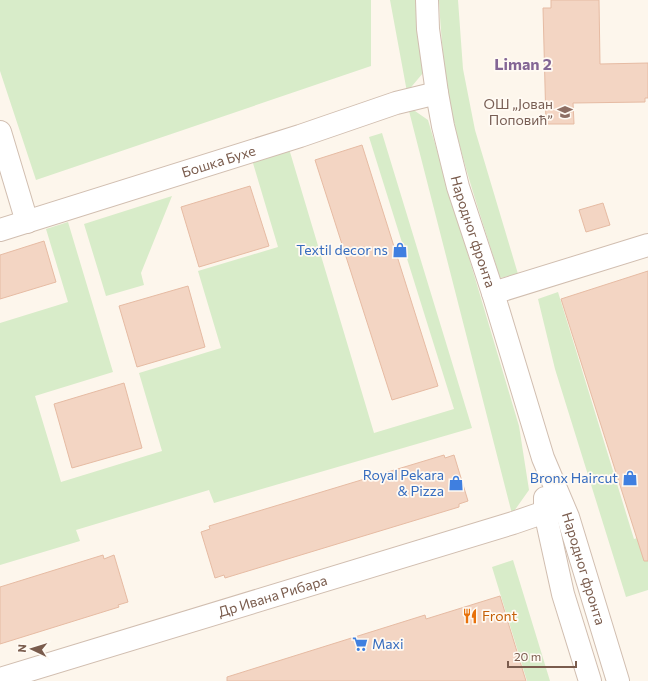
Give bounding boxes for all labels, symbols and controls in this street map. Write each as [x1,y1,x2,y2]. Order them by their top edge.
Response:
district label: Liman 2 [494,54,552,73]
place label: ОШ „Јован Поповић” [483,95,553,128]
school or university icon: ОШ „Јован Поповић” [556,103,574,121]
street label: Бошка Бухе [179,142,257,181]
street label: Народног фронта [447,174,500,290]
place label: Textil decor ns [296,241,388,258]
shop icon: Textil decor ns [391,241,409,259]
place label: Royal Pekara & Pizza [363,466,444,499]
place label: Bronx Haircut [530,469,618,486]
shop icon: Bronx Haircut [621,469,639,487]
shop icon: Royal Pekara & Pizza [447,474,465,492]
street label: Народног фронта [559,510,609,627]
street label: Др Ивана Рибара [216,571,329,620]
restaurant icon: Front [461,607,479,625]
place label: Front [482,607,518,624]
north arrow [12,629,52,669]
supermarket icon: Maxi [351,635,369,653]
place label: Maxi [372,635,404,652]
scale bar [508,643,576,669]
text: N [15,644,28,653]
text: 20 m [514,649,541,663]

